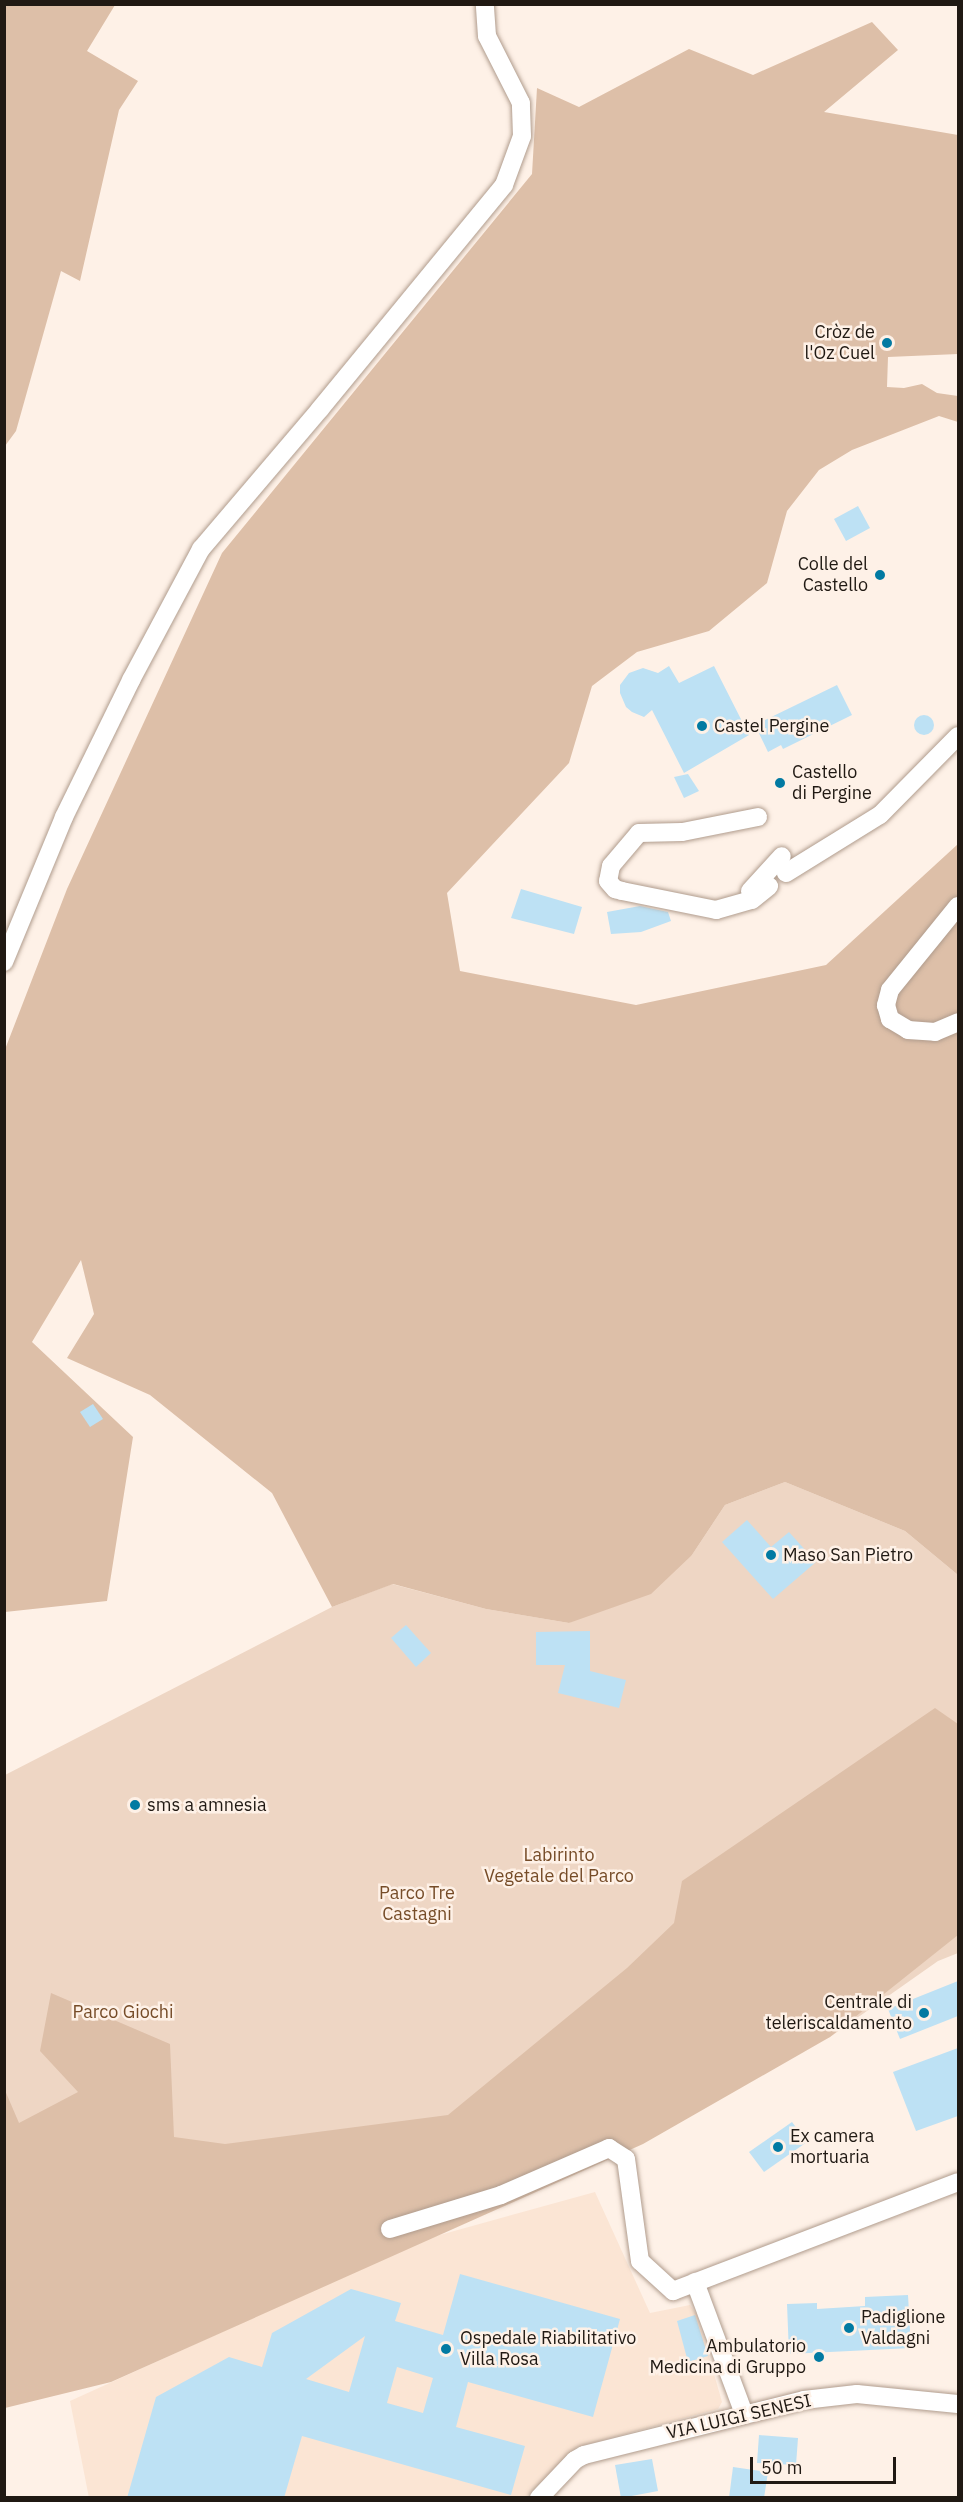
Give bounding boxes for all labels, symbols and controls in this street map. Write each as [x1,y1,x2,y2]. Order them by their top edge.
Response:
place label: Cròz de l'Oz Cuel [804,322,875,364]
marker: Cròz de l'Oz Cuel [880,336,894,350]
place label: Colle del Castello [798,554,868,596]
marker: Colle del Castello [873,568,887,582]
place label: Castel Pergine [714,715,829,737]
marker: Castel Pergine [695,719,709,733]
place label: Castello di Pergine [792,762,872,804]
marker: Castello di Pergine [773,776,787,790]
place label: Maso San Pietro [783,1544,913,1566]
marker: Maso San Pietro [764,1548,778,1562]
place label: sms a amnesia [147,1794,267,1816]
marker: sms a amnesia [128,1798,142,1812]
park label: Labirinto Vegetale del Parco [484,1845,634,1888]
park label: Parco Tre Castagni [379,1883,455,1926]
place label: Centrale di teleriscaldamento [765,1992,912,2034]
park label: Parco Giochi [73,2001,173,2023]
marker: Centrale di teleriscaldamento [917,2006,931,2020]
place label: Ex camera mortuaria [790,2126,874,2168]
marker: Ex camera mortuaria [771,2140,785,2154]
place label: Padiglione Valdagni [861,2307,945,2350]
marker: Padiglione Valdagni [842,2321,856,2335]
place label: Ospedale Riabilitativo Villa Rosa [460,2328,636,2370]
place label: Ambulatorio Medicina di Gruppo [649,2336,806,2378]
marker: Ospedale Riabilitativo Villa Rosa [437,2340,455,2358]
marker: Ambulatorio Medicina di Gruppo [810,2348,828,2366]
street label: VIA LUIGI SENESI [665,2390,813,2444]
scale bar [753,2445,898,2483]
text: 50 m [761,2456,803,2479]

